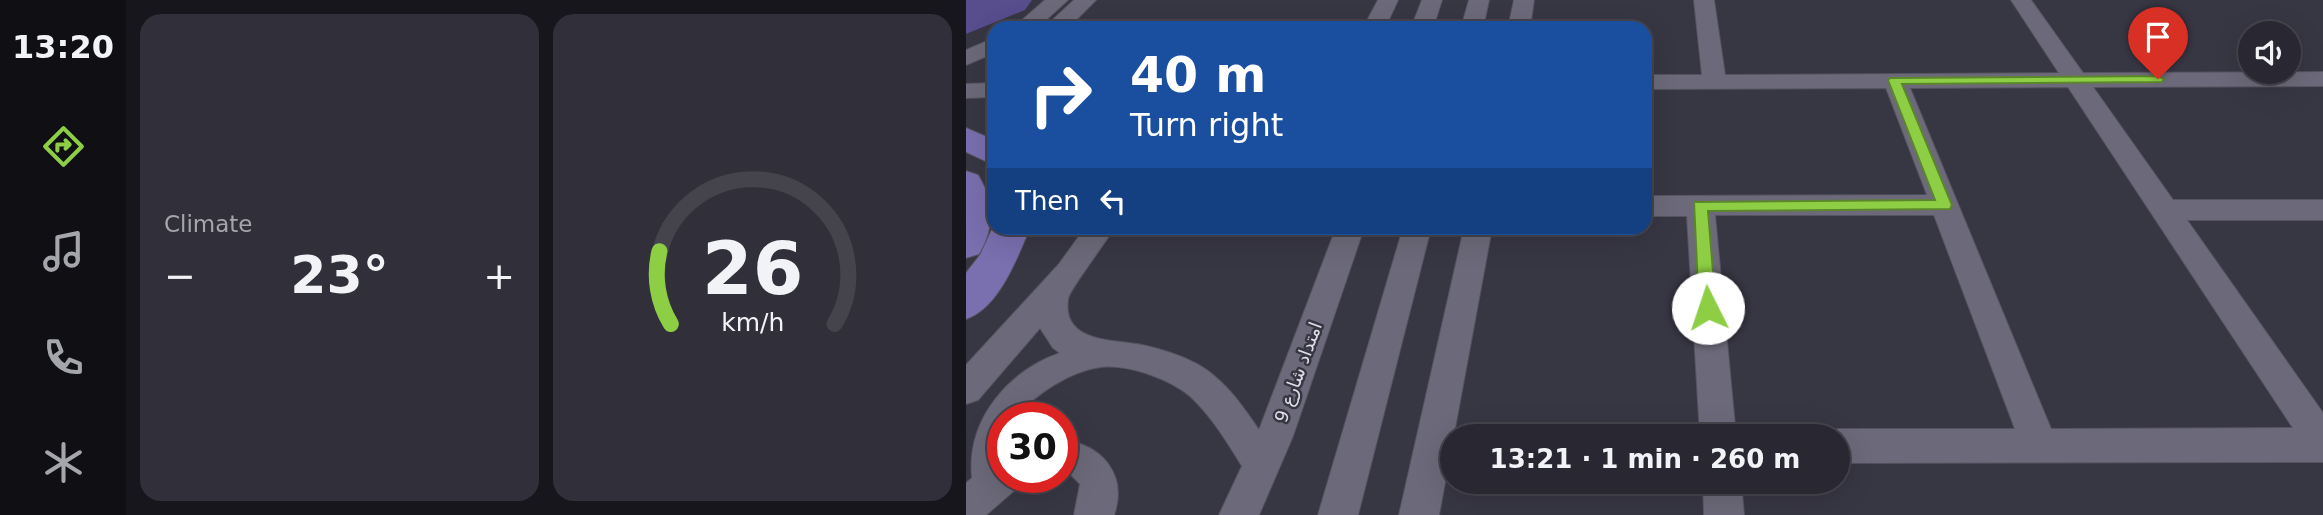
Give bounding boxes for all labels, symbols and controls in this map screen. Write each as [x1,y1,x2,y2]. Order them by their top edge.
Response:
pin [2128,7,2188,79]
icon: arrive [2139,18,2177,56]
map controls [2238,21,2301,84]
button: sound [2238,21,2301,84]
text: 13:20 [12,28,114,66]
text: 40 m [1130,47,1266,104]
icon: right [1015,49,1106,140]
text: Turn right [1130,106,1283,144]
icon: directions [39,122,88,171]
icon: left [1094,182,1132,220]
text: Then [1015,186,1080,216]
text: Climate [164,211,253,237]
text: 26 [702,226,803,311]
icon: music [39,227,88,276]
text: 23° [290,245,389,305]
text: − [164,254,196,298]
text: + [483,254,515,298]
position arrow [1671,271,1745,345]
text: km/h [721,307,784,336]
street label: امتداد شارع 9 [1270,319,1327,425]
icon: phone [39,333,88,382]
speed limit sign: 30 [987,402,1078,493]
icon: climate [39,438,88,487]
text: 13:21 · 1 min · 260 m [1490,444,1800,474]

